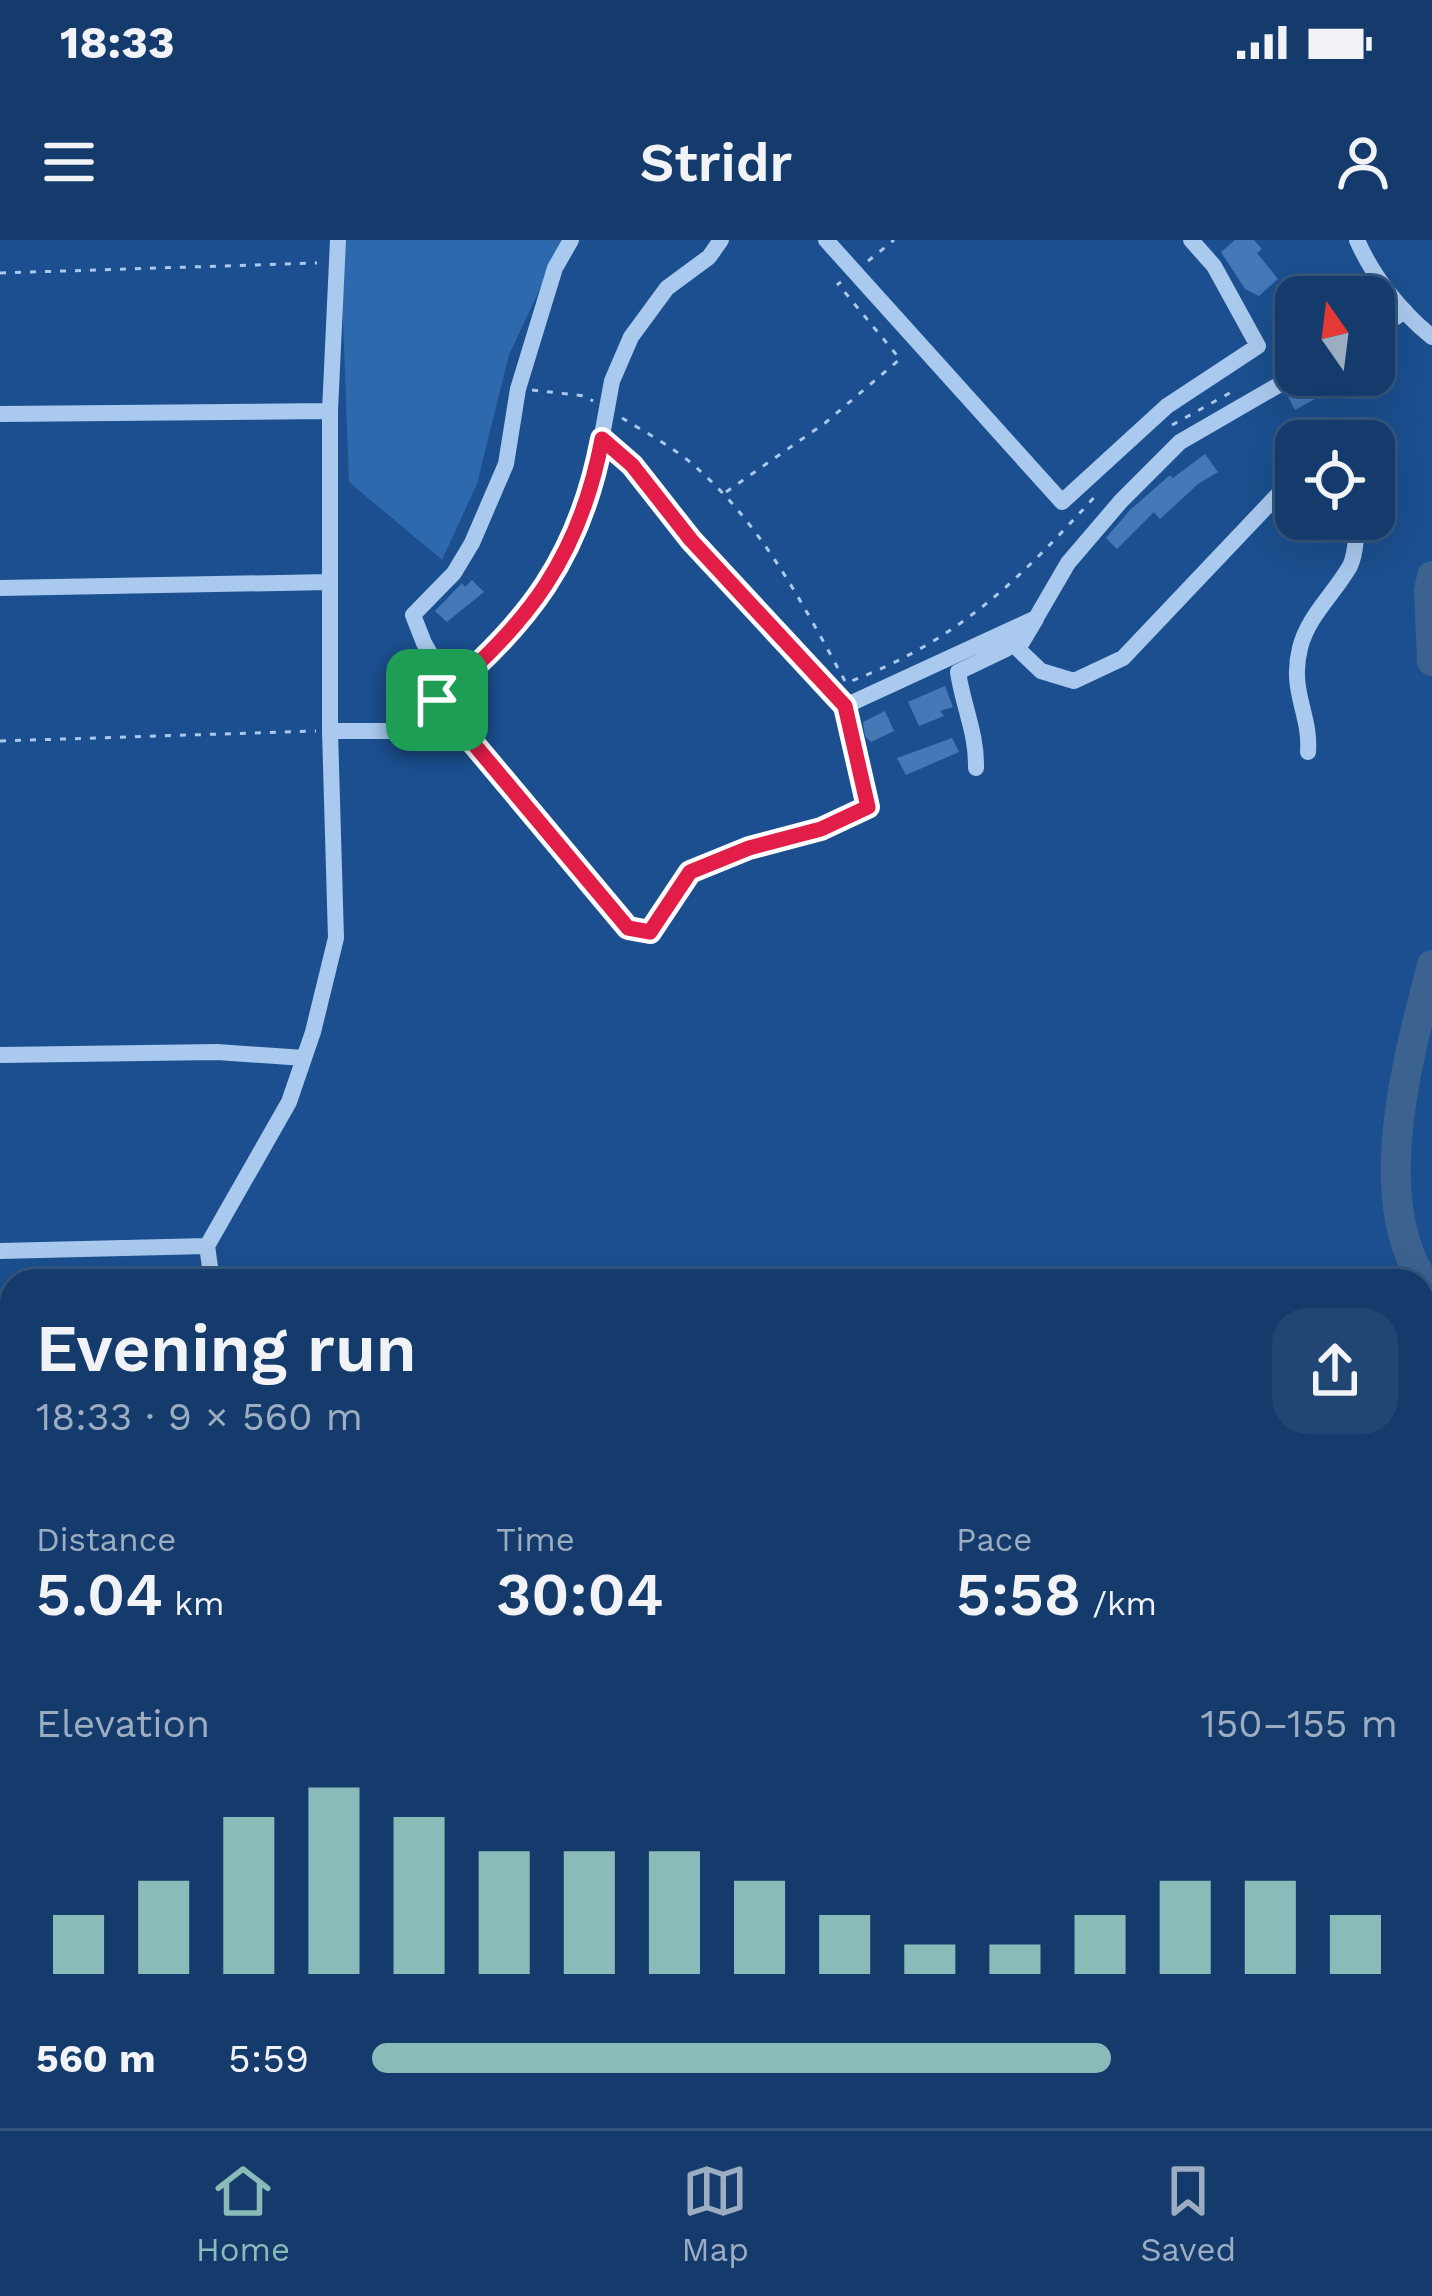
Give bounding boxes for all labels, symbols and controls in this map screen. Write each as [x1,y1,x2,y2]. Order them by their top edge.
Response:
text: 18:33 [60,16,175,69]
icon: menu [36,129,102,195]
icon: person [1330,129,1396,195]
text: Stridr [640,131,792,194]
north arrow [1275,276,1395,396]
map controls [1275,276,1395,540]
button: locate [1275,420,1395,540]
pin [386,649,488,751]
icon: arrive [404,667,470,733]
button: share [1272,1308,1398,1434]
text: Evening run [36,1310,417,1387]
text: 18:33 · 9 × 560 m [36,1394,363,1439]
text: Distance [36,1520,176,1559]
text: Time [496,1520,575,1559]
text: Pace [956,1520,1032,1559]
text: 5.04 [36,1559,163,1630]
text: 30:04 [496,1559,664,1630]
text: 5:58 [956,1559,1081,1630]
text: km [163,1584,224,1623]
text: /km [1081,1584,1157,1623]
text: Elevation [36,1701,210,1746]
text: 150–155 m [1200,1701,1398,1746]
text: 560 m [36,2036,156,2081]
text: 5:59 [228,2036,309,2081]
tab: Home [196,2158,290,2269]
tab: Map [682,2158,749,2269]
tab: Saved [1140,2158,1236,2269]

